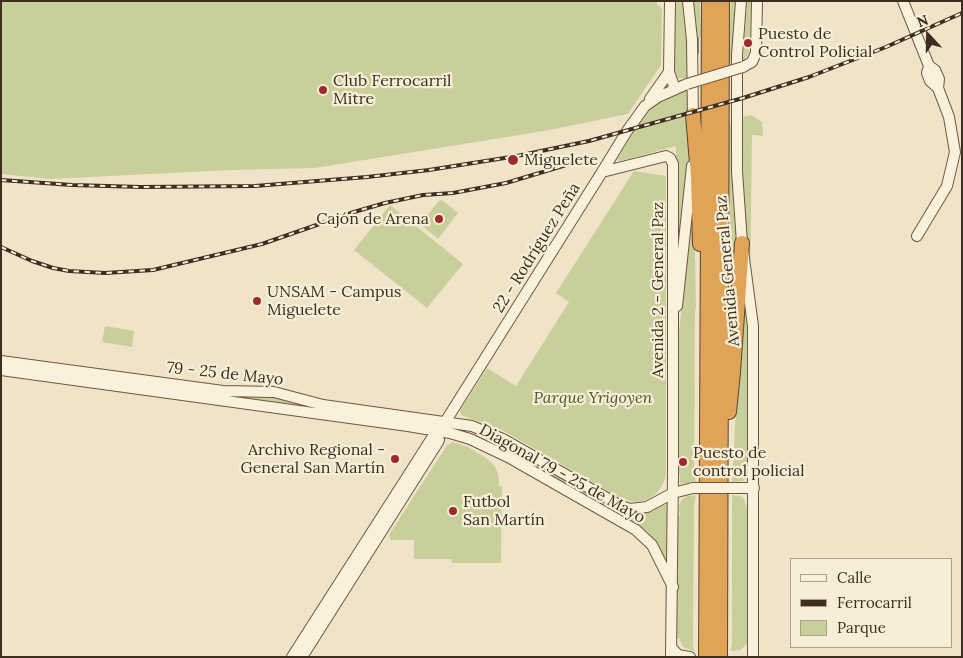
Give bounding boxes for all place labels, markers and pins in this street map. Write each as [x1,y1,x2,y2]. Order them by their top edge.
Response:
place label: Puesto de Control Policial [758,24,872,62]
marker: Puesto de Control Policial [742,37,754,49]
place label: Club Ferrocarril Mitre [333,71,451,109]
marker: Club Ferrocarril Mitre [317,84,329,96]
place label: Miguelete [524,150,598,170]
marker: Miguelete [506,153,520,167]
place label: Cajón de Arena [316,209,429,229]
marker: Cajón de Arena [433,213,445,225]
place label: UNSAM - Campus Miguelete [267,282,401,320]
marker: UNSAM - Campus Miguelete [251,295,263,307]
place label: Archivo Regional - General San Martín [241,440,385,478]
place label: Puesto de control policial [693,443,805,481]
marker: Archivo Regional - General San Martín [389,453,401,465]
marker: Puesto de control policial [677,456,689,468]
place label: Futbol San Martín [463,492,545,530]
marker: Futbol San Martín [447,505,459,517]

